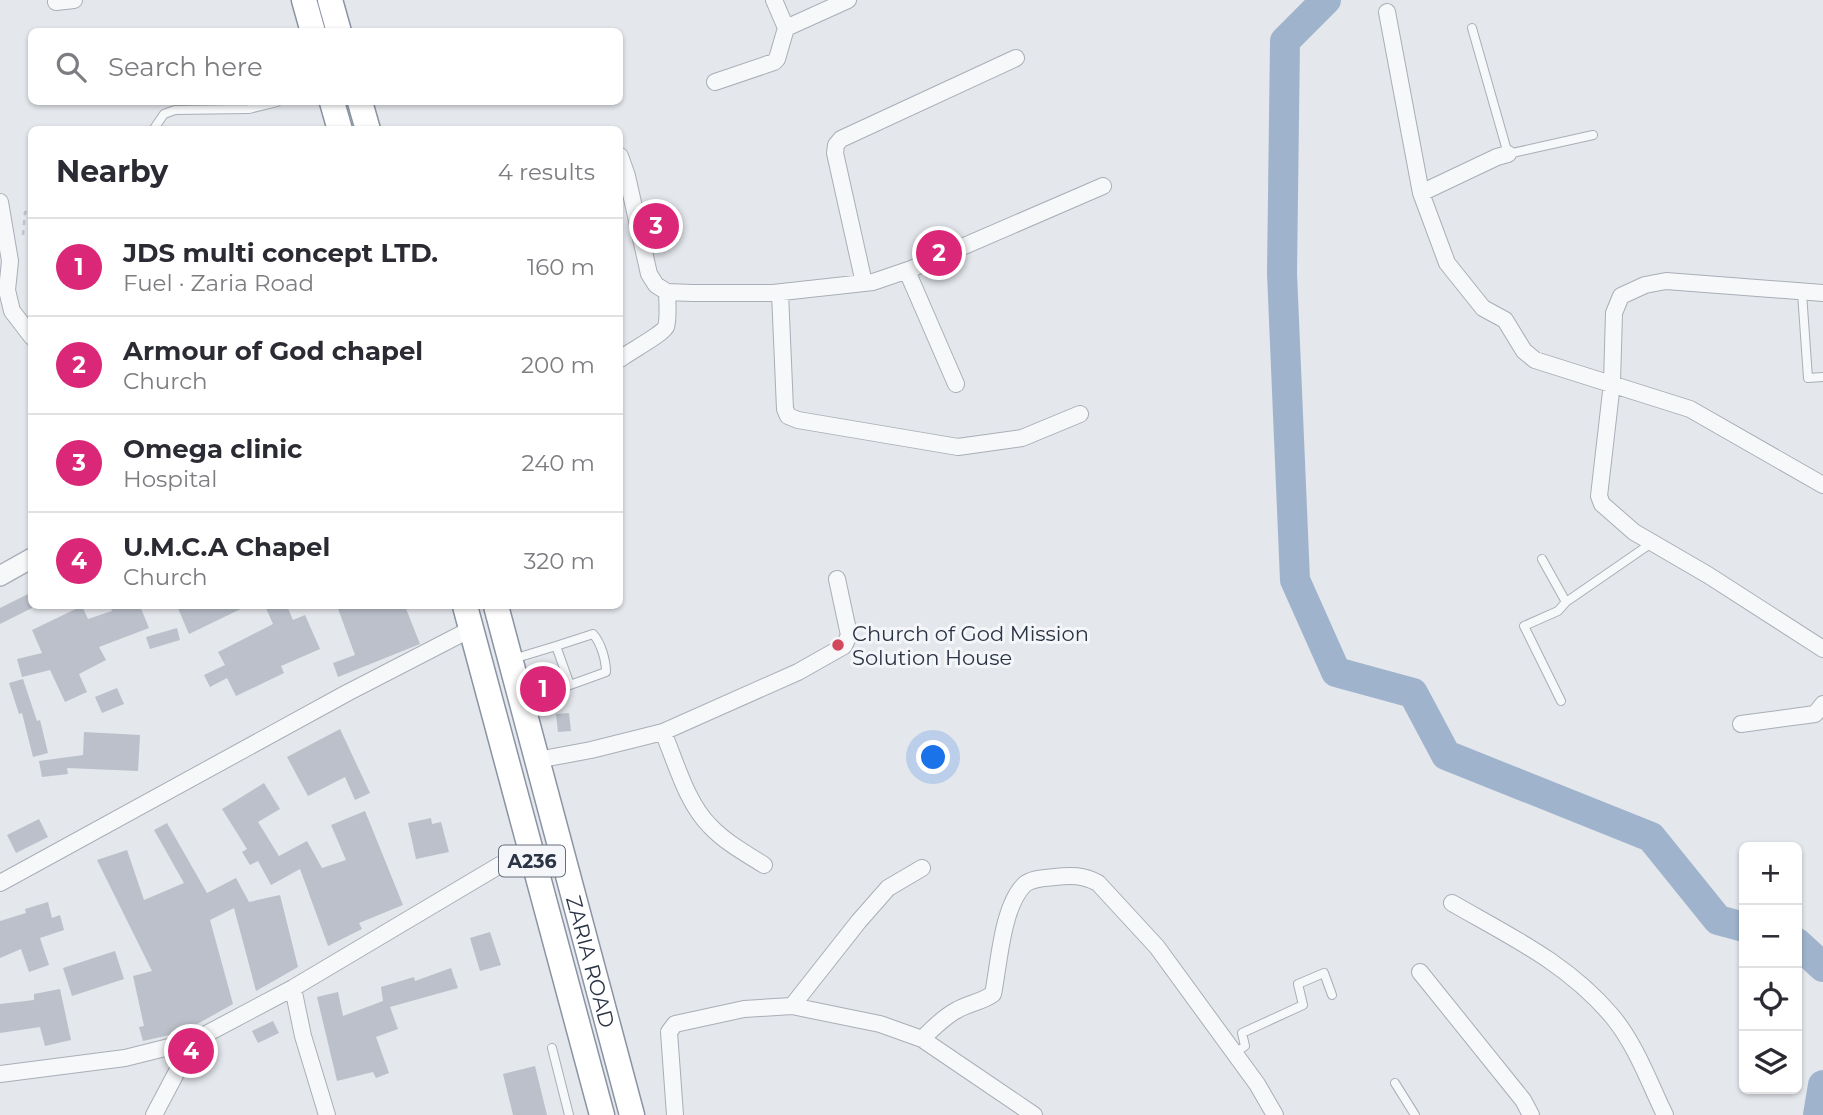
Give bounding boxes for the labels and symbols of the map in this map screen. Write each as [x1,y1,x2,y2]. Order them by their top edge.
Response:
pin: 3 [633,200,679,252]
pin: 2 [916,227,962,279]
place label: Church of God Mission Solution House [852,621,1089,670]
marker: Church of God Mission Solution House [830,637,846,653]
pin: 1 [520,663,566,715]
your location [916,740,950,774]
road number: A236 [499,846,565,876]
street label: ZARIA ROAD [561,893,621,1030]
pin: 4 [168,1025,214,1077]

